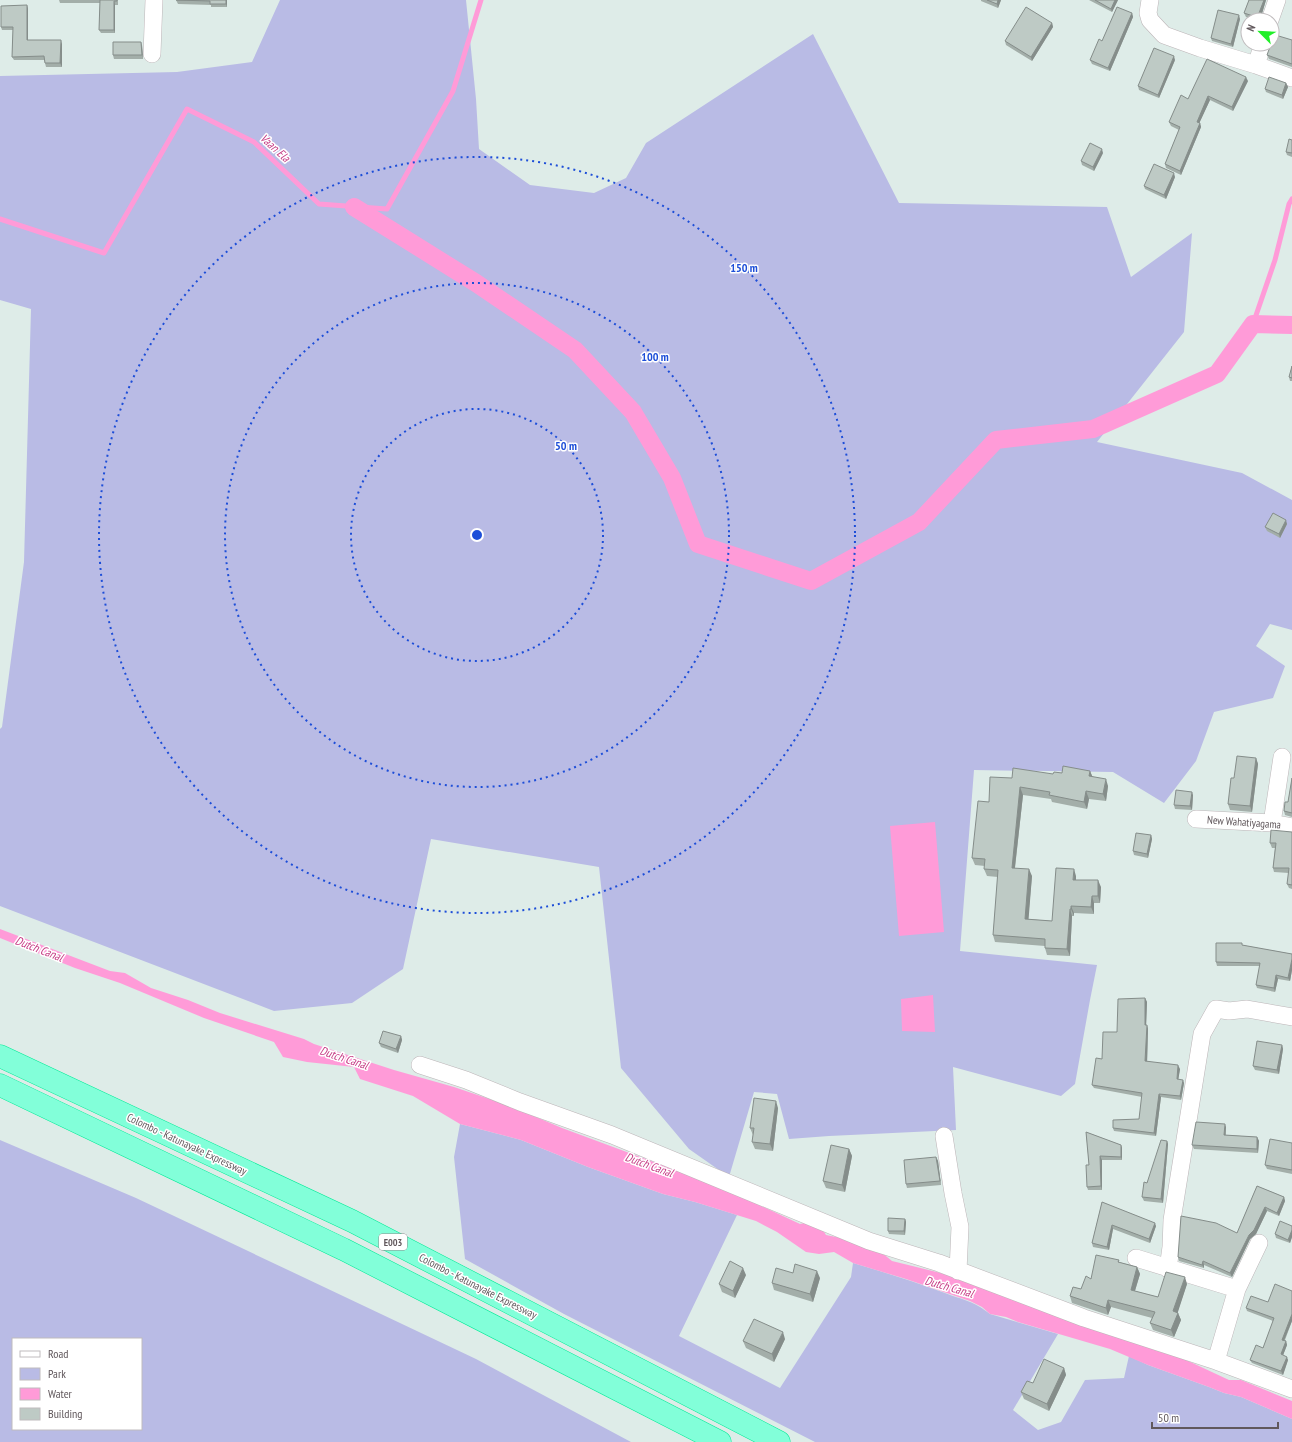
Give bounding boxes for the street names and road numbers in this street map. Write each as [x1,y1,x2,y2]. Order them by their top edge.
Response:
street label: New Wahatiyagama [1207,812,1281,832]
street label: Colombo - Katunayake Expressway [125,1110,250,1178]
road number: E003 [379,1234,407,1250]
street label: Colombo - Katunayake Expressway [417,1250,540,1322]

